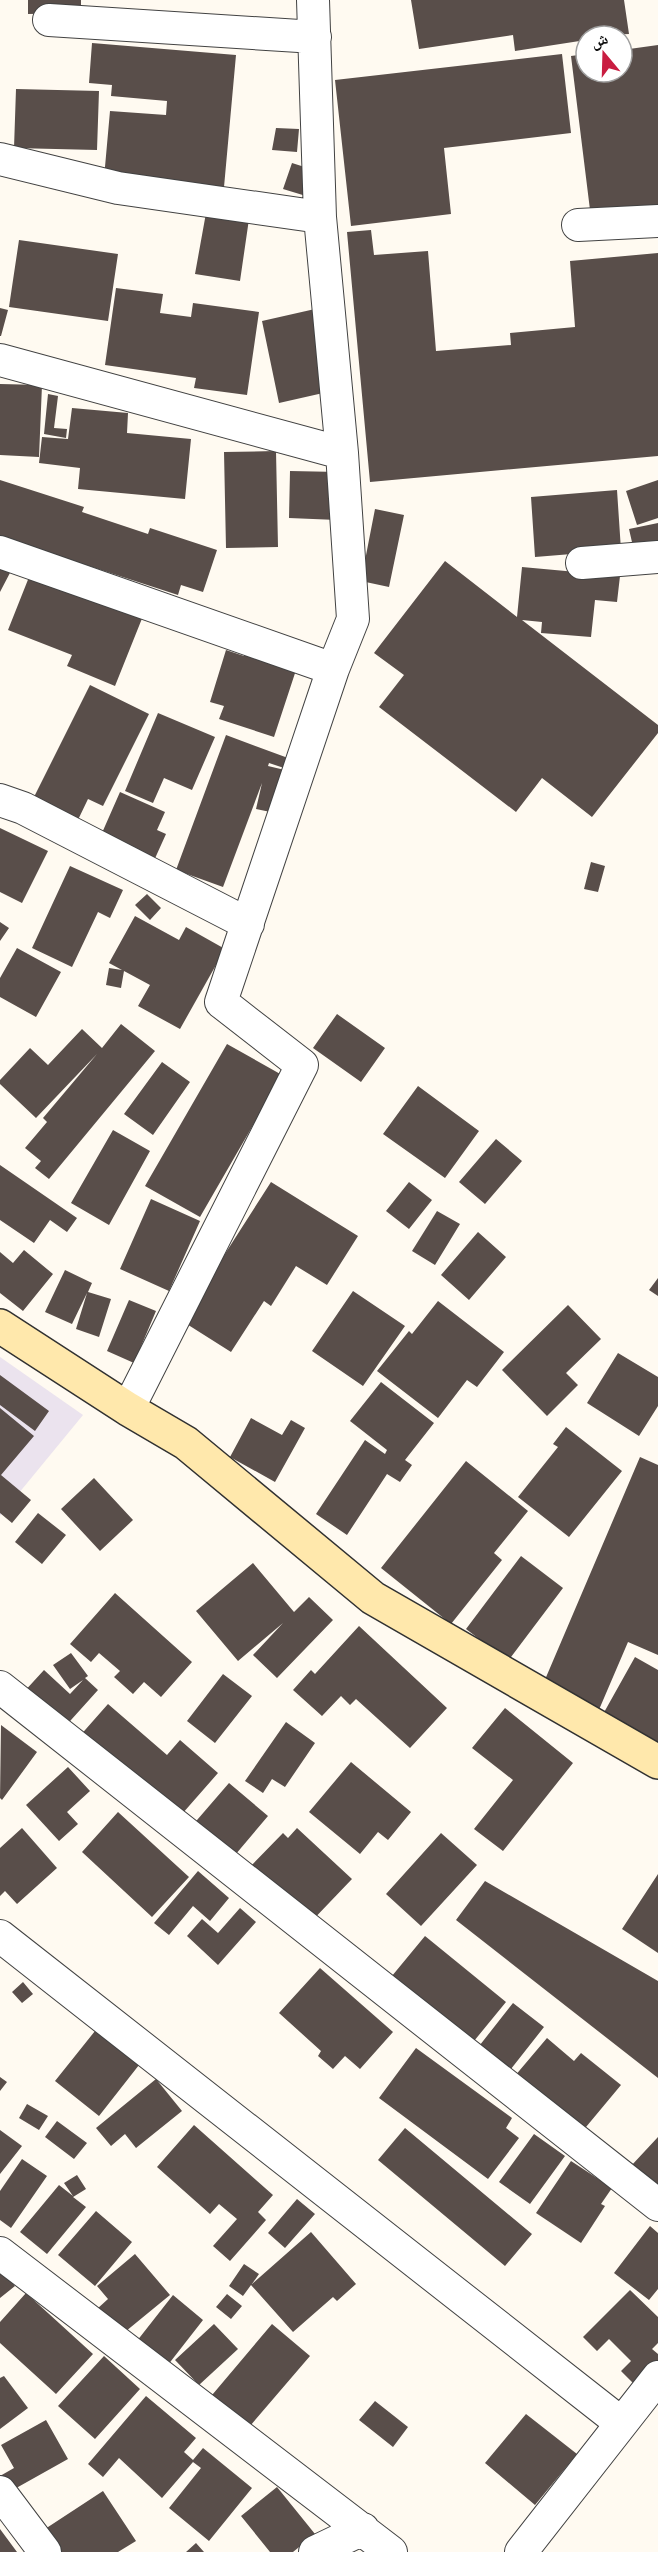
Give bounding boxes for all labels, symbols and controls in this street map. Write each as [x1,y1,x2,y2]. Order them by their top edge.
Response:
north arrow [574,24,634,84]
text: ش [588,28,610,52]

